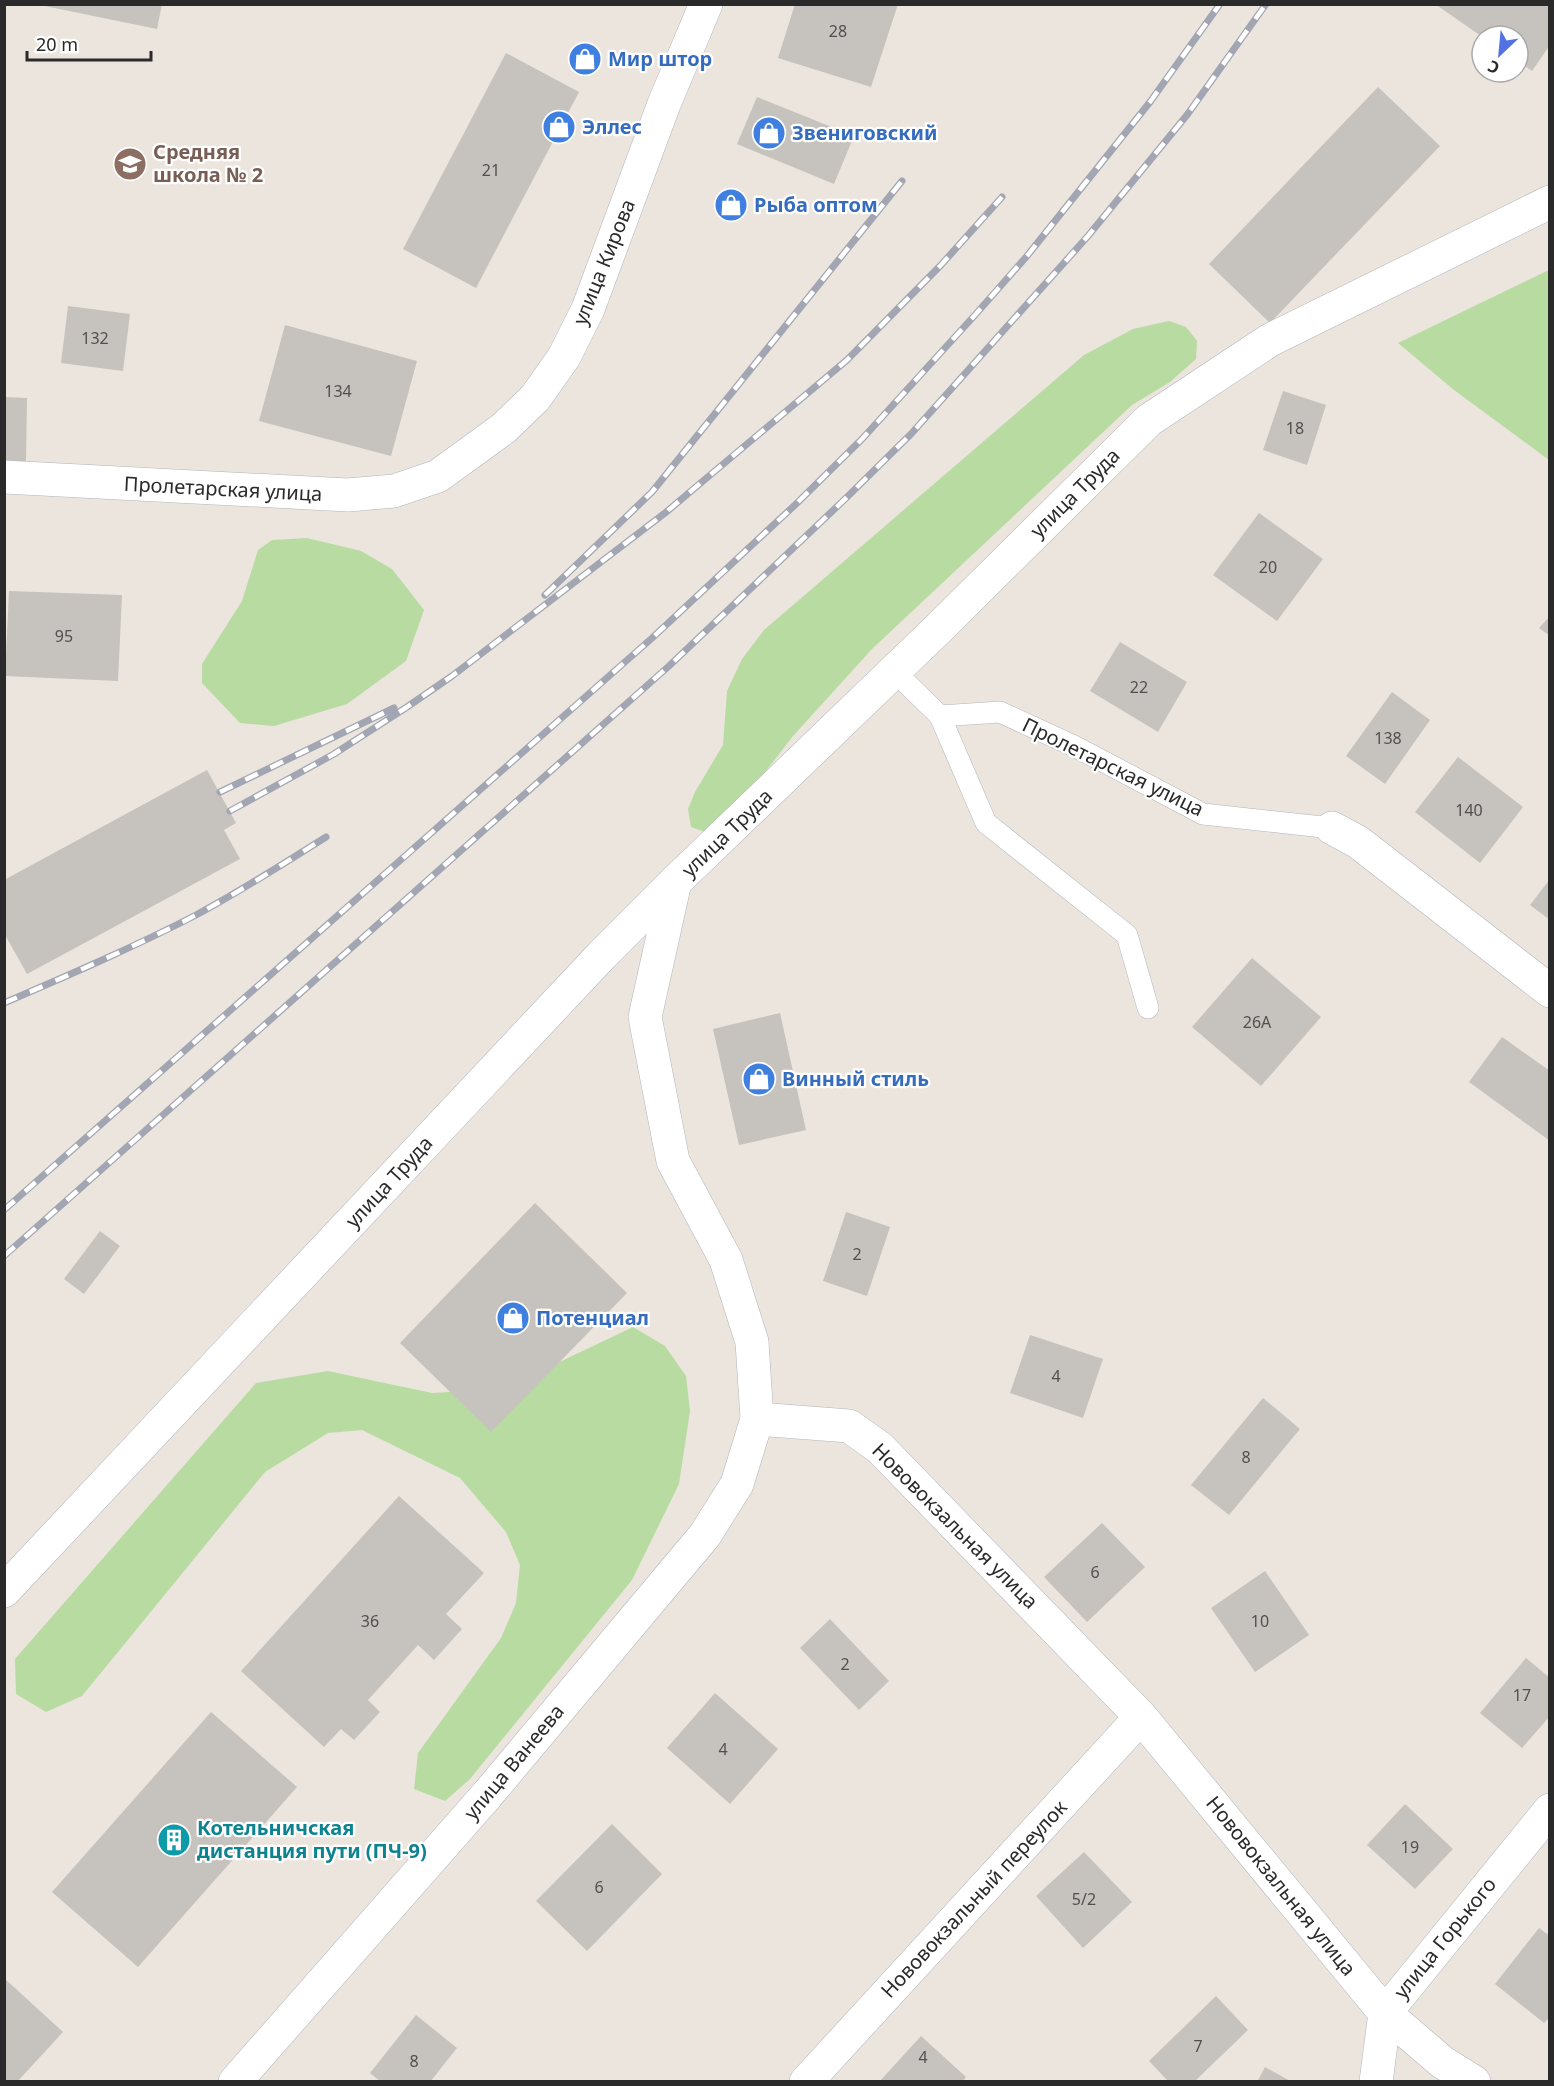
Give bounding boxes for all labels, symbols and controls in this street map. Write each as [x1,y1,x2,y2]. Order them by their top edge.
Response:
house number: 28 [829,20,847,42]
scale bar [27,24,152,62]
north arrow [1470,24,1530,84]
text: 20 m [36,32,78,56]
shop icon: Мир штор [567,41,603,77]
place label: Мир штор [608,45,712,72]
text: С [1484,55,1503,80]
shop icon: Эллес [541,109,577,145]
place label: Эллес [582,113,642,140]
shop icon: Звениговский [751,115,787,151]
place label: Звениговский [792,119,937,146]
place label: Средняя школа № 2 [153,138,263,188]
school or university icon: Средняя школа № 2 [112,146,148,182]
house number: 21 [482,159,500,181]
shop icon: Рыба оптом [713,187,749,223]
place label: Рыба оптом [754,191,878,218]
street label: улица Кирова [566,195,641,329]
house number: 132 [81,327,109,349]
house number: 134 [324,380,352,402]
house number: 18 [1286,417,1304,439]
street label: улица Труда [1024,442,1125,543]
street label: Пролетарская улица [123,470,323,507]
house number: 20 [1259,556,1277,578]
house number: 95 [55,625,73,647]
house number: 22 [1130,676,1148,698]
street label: Пролетарская улица [1018,711,1208,822]
house number: 138 [1374,727,1402,749]
street label: улица Труда [675,782,778,883]
house number: 140 [1455,799,1483,821]
house number: 26А [1243,1011,1272,1033]
shop icon: Винный стиль [741,1061,777,1097]
place label: Винный стиль [782,1065,929,1092]
street label: улица Труда [339,1130,438,1233]
house number: 2 [852,1243,862,1265]
shop icon: Потенциал [495,1300,531,1336]
place label: Потенциал [536,1304,649,1331]
house number: 4 [1051,1365,1061,1387]
street label: Нововокзальная улица [867,1437,1044,1614]
house number: 8 [1241,1446,1251,1468]
house number: 6 [1090,1561,1100,1583]
house number: 36 [361,1610,379,1632]
house number: 10 [1251,1610,1269,1632]
house number: 2 [840,1653,850,1675]
house number: 17 [1513,1684,1531,1706]
street label: улица Ванеева [457,1698,570,1825]
house number: 4 [718,1738,728,1760]
street label: Нововокзальная улица [1200,1790,1362,1981]
street label: Нововокзальный переулок [875,1794,1073,2003]
place label: Котельничская дистанция пути (ПЧ-9) [197,1814,427,1864]
building icon: Котельничская дистанция пути (ПЧ-9) [156,1822,192,1858]
house number: 19 [1401,1836,1419,1858]
street label: улица Горького [1387,1871,1502,2004]
house number: 6 [594,1876,604,1898]
house number: 5/2 [1072,1888,1096,1910]
house number: 7 [1193,2035,1203,2057]
house number: 4 [918,2046,928,2068]
house number: 8 [409,2050,419,2072]

